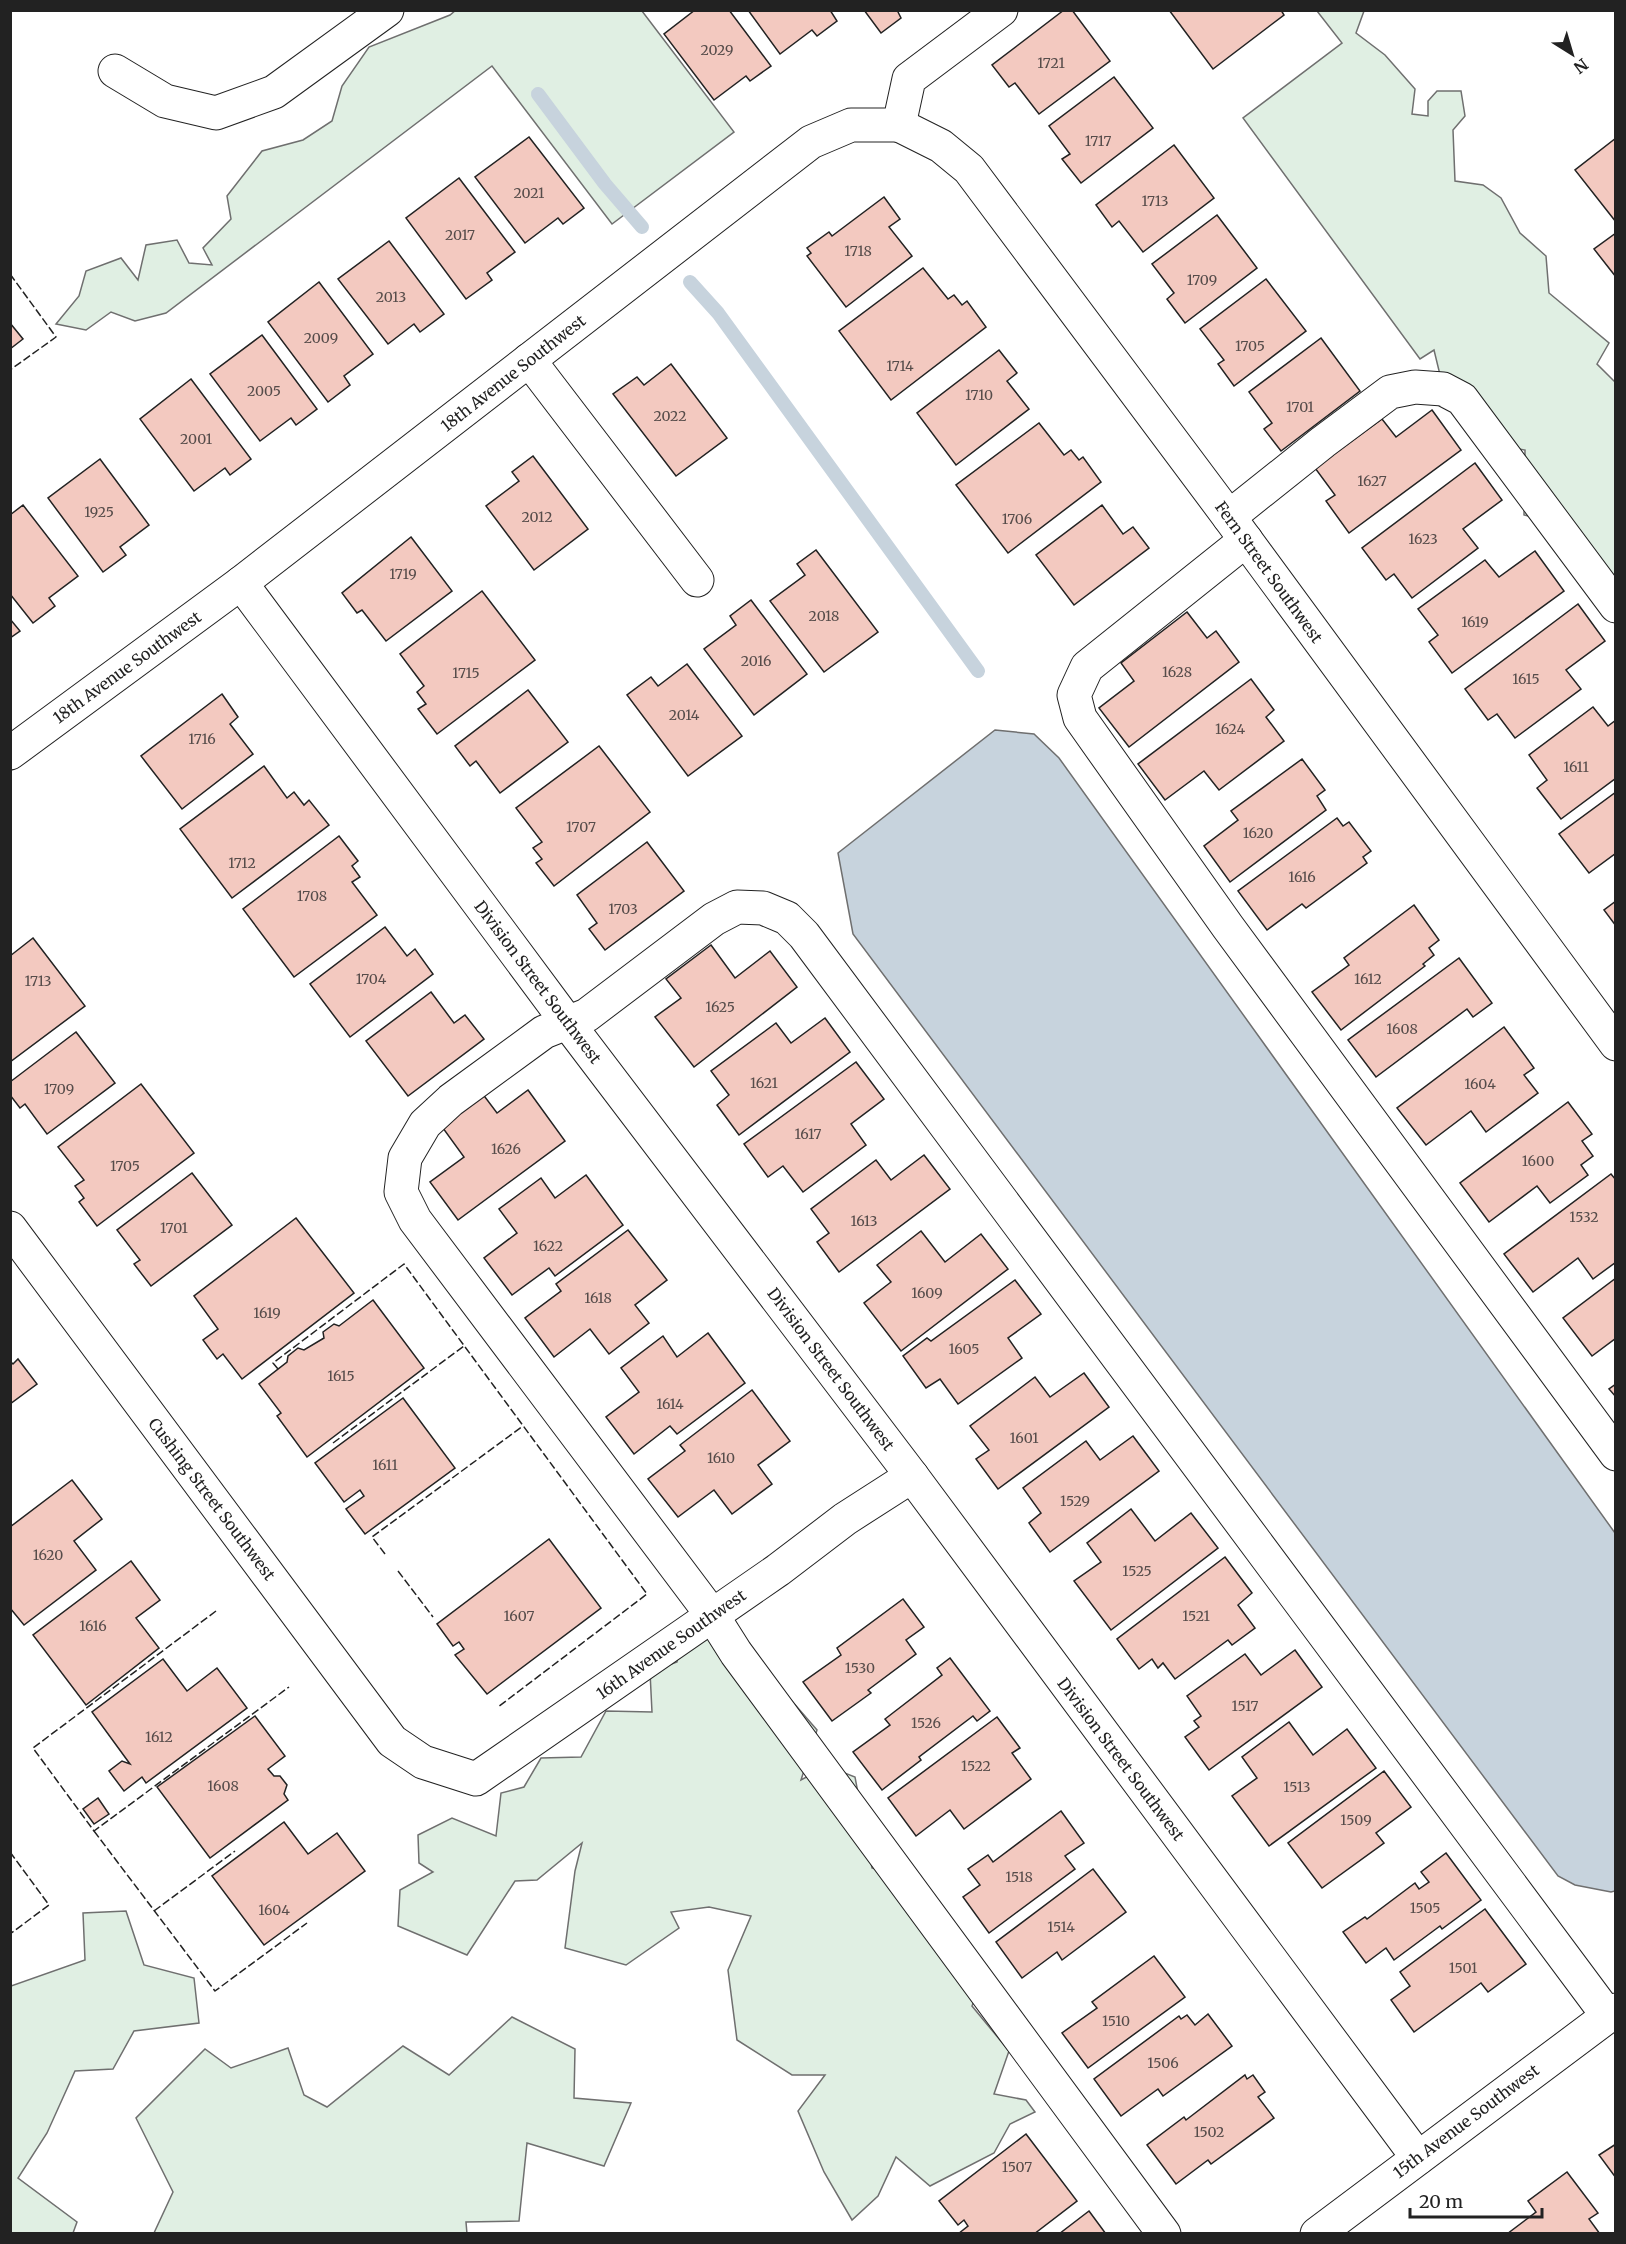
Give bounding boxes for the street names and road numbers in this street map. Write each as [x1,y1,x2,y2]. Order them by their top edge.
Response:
street label: 18th Avenue Southwest [437,310,590,436]
street label: Fern Street Southwest [1211,497,1327,647]
street label: 18th Avenue Southwest [49,606,206,727]
street label: Division Street Southwest [470,897,606,1068]
street label: Division Street Southwest [763,1284,899,1455]
street label: Cushing Street Southwest [144,1414,280,1585]
street label: 16th Avenue Southwest [592,1584,750,1703]
street label: Division Street Southwest [1053,1674,1189,1845]
street label: 15th Avenue Southwest [1389,2059,1543,2182]

